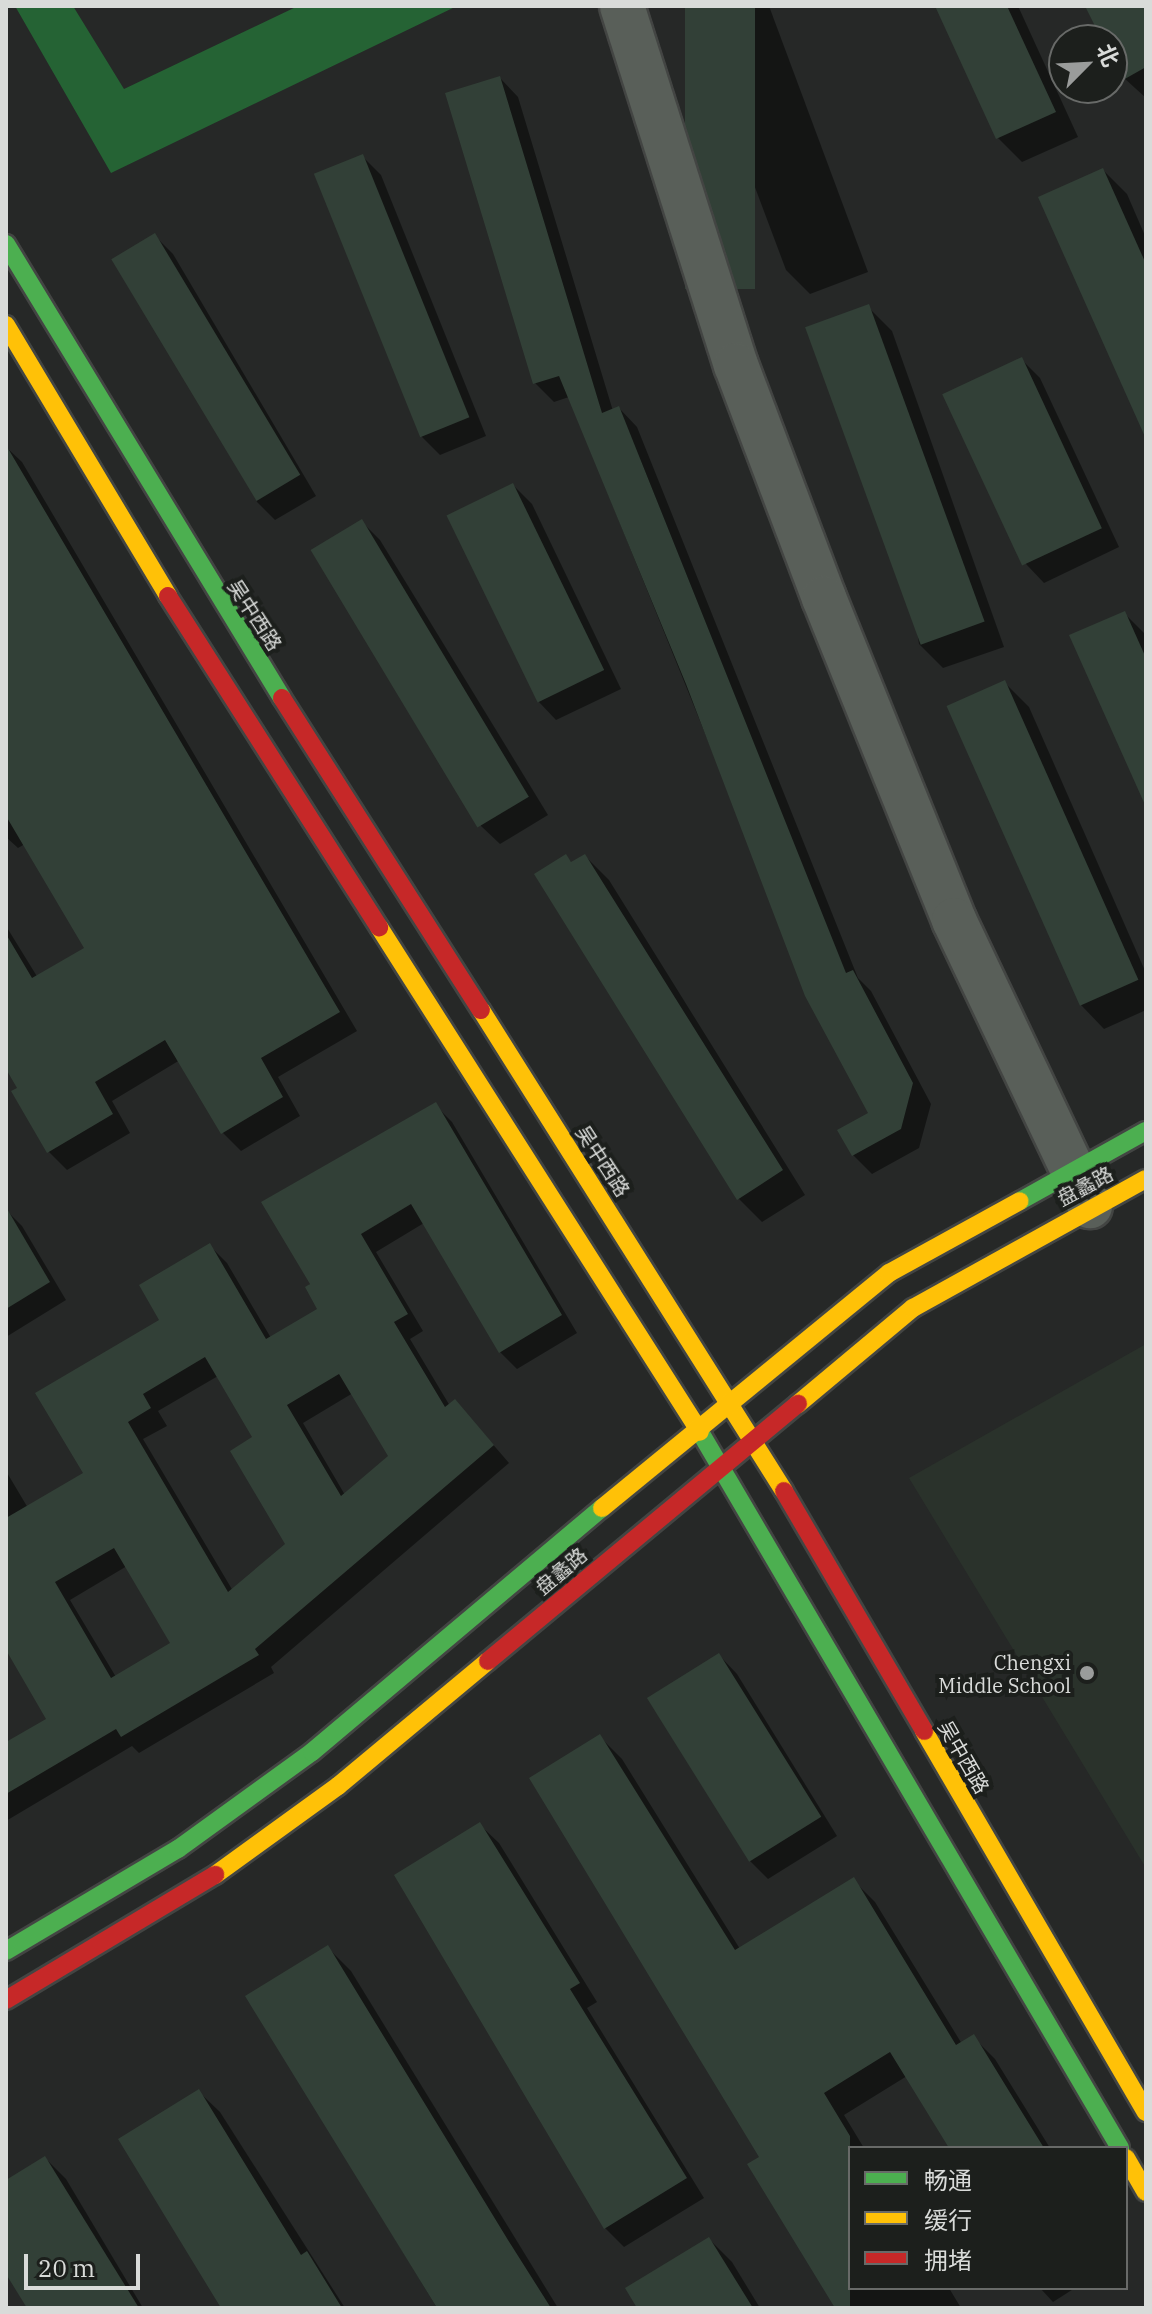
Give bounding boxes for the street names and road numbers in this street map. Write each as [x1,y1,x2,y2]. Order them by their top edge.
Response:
street label: 吴中西路 [223,575,287,655]
street label: 吴中西路 [571,1121,635,1201]
street label: 盘蠡路 [1053,1161,1117,1211]
street label: 盘蠡路 [530,1543,592,1599]
street label: 吴中西路 [934,1716,994,1798]

